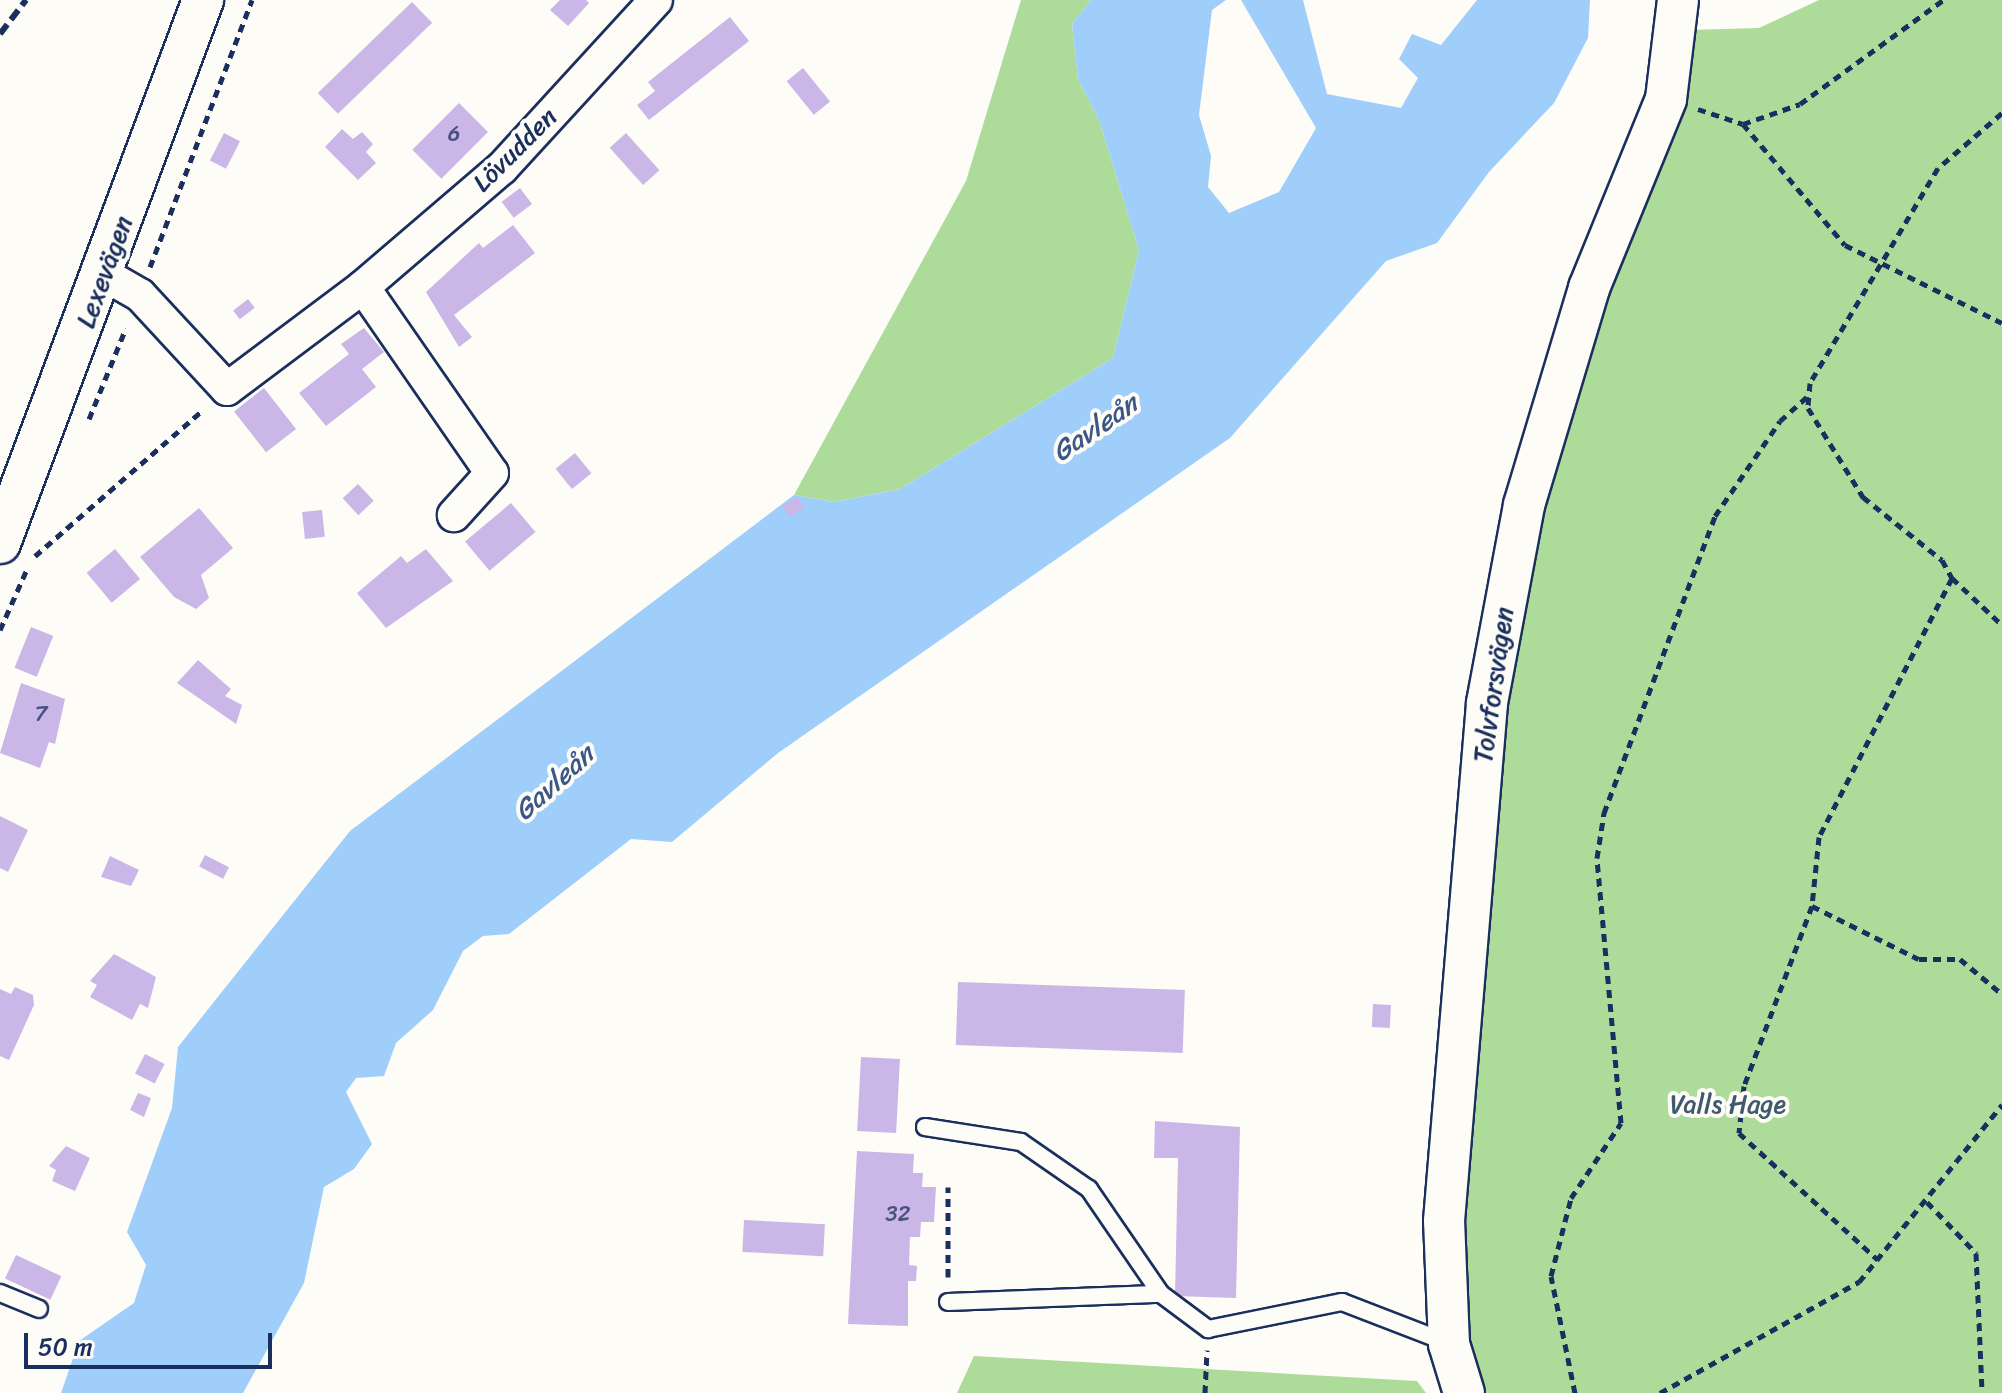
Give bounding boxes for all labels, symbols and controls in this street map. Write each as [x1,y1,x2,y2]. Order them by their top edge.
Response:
street label: Lövudden [466,101,564,199]
house number: 6 [448,121,460,147]
street label: Lexevägen [70,212,140,332]
water label: Gavleån [1046,387,1144,469]
street label: Tolvforsvägen [1468,605,1520,765]
house number: 7 [35,701,47,727]
water label: Gavleån [507,738,601,828]
park label: Valls Hage [1670,1089,1786,1121]
house number: 32 [886,1201,910,1227]
scale bar [28,1317,276,1367]
text: 50 m [38,1326,93,1368]

